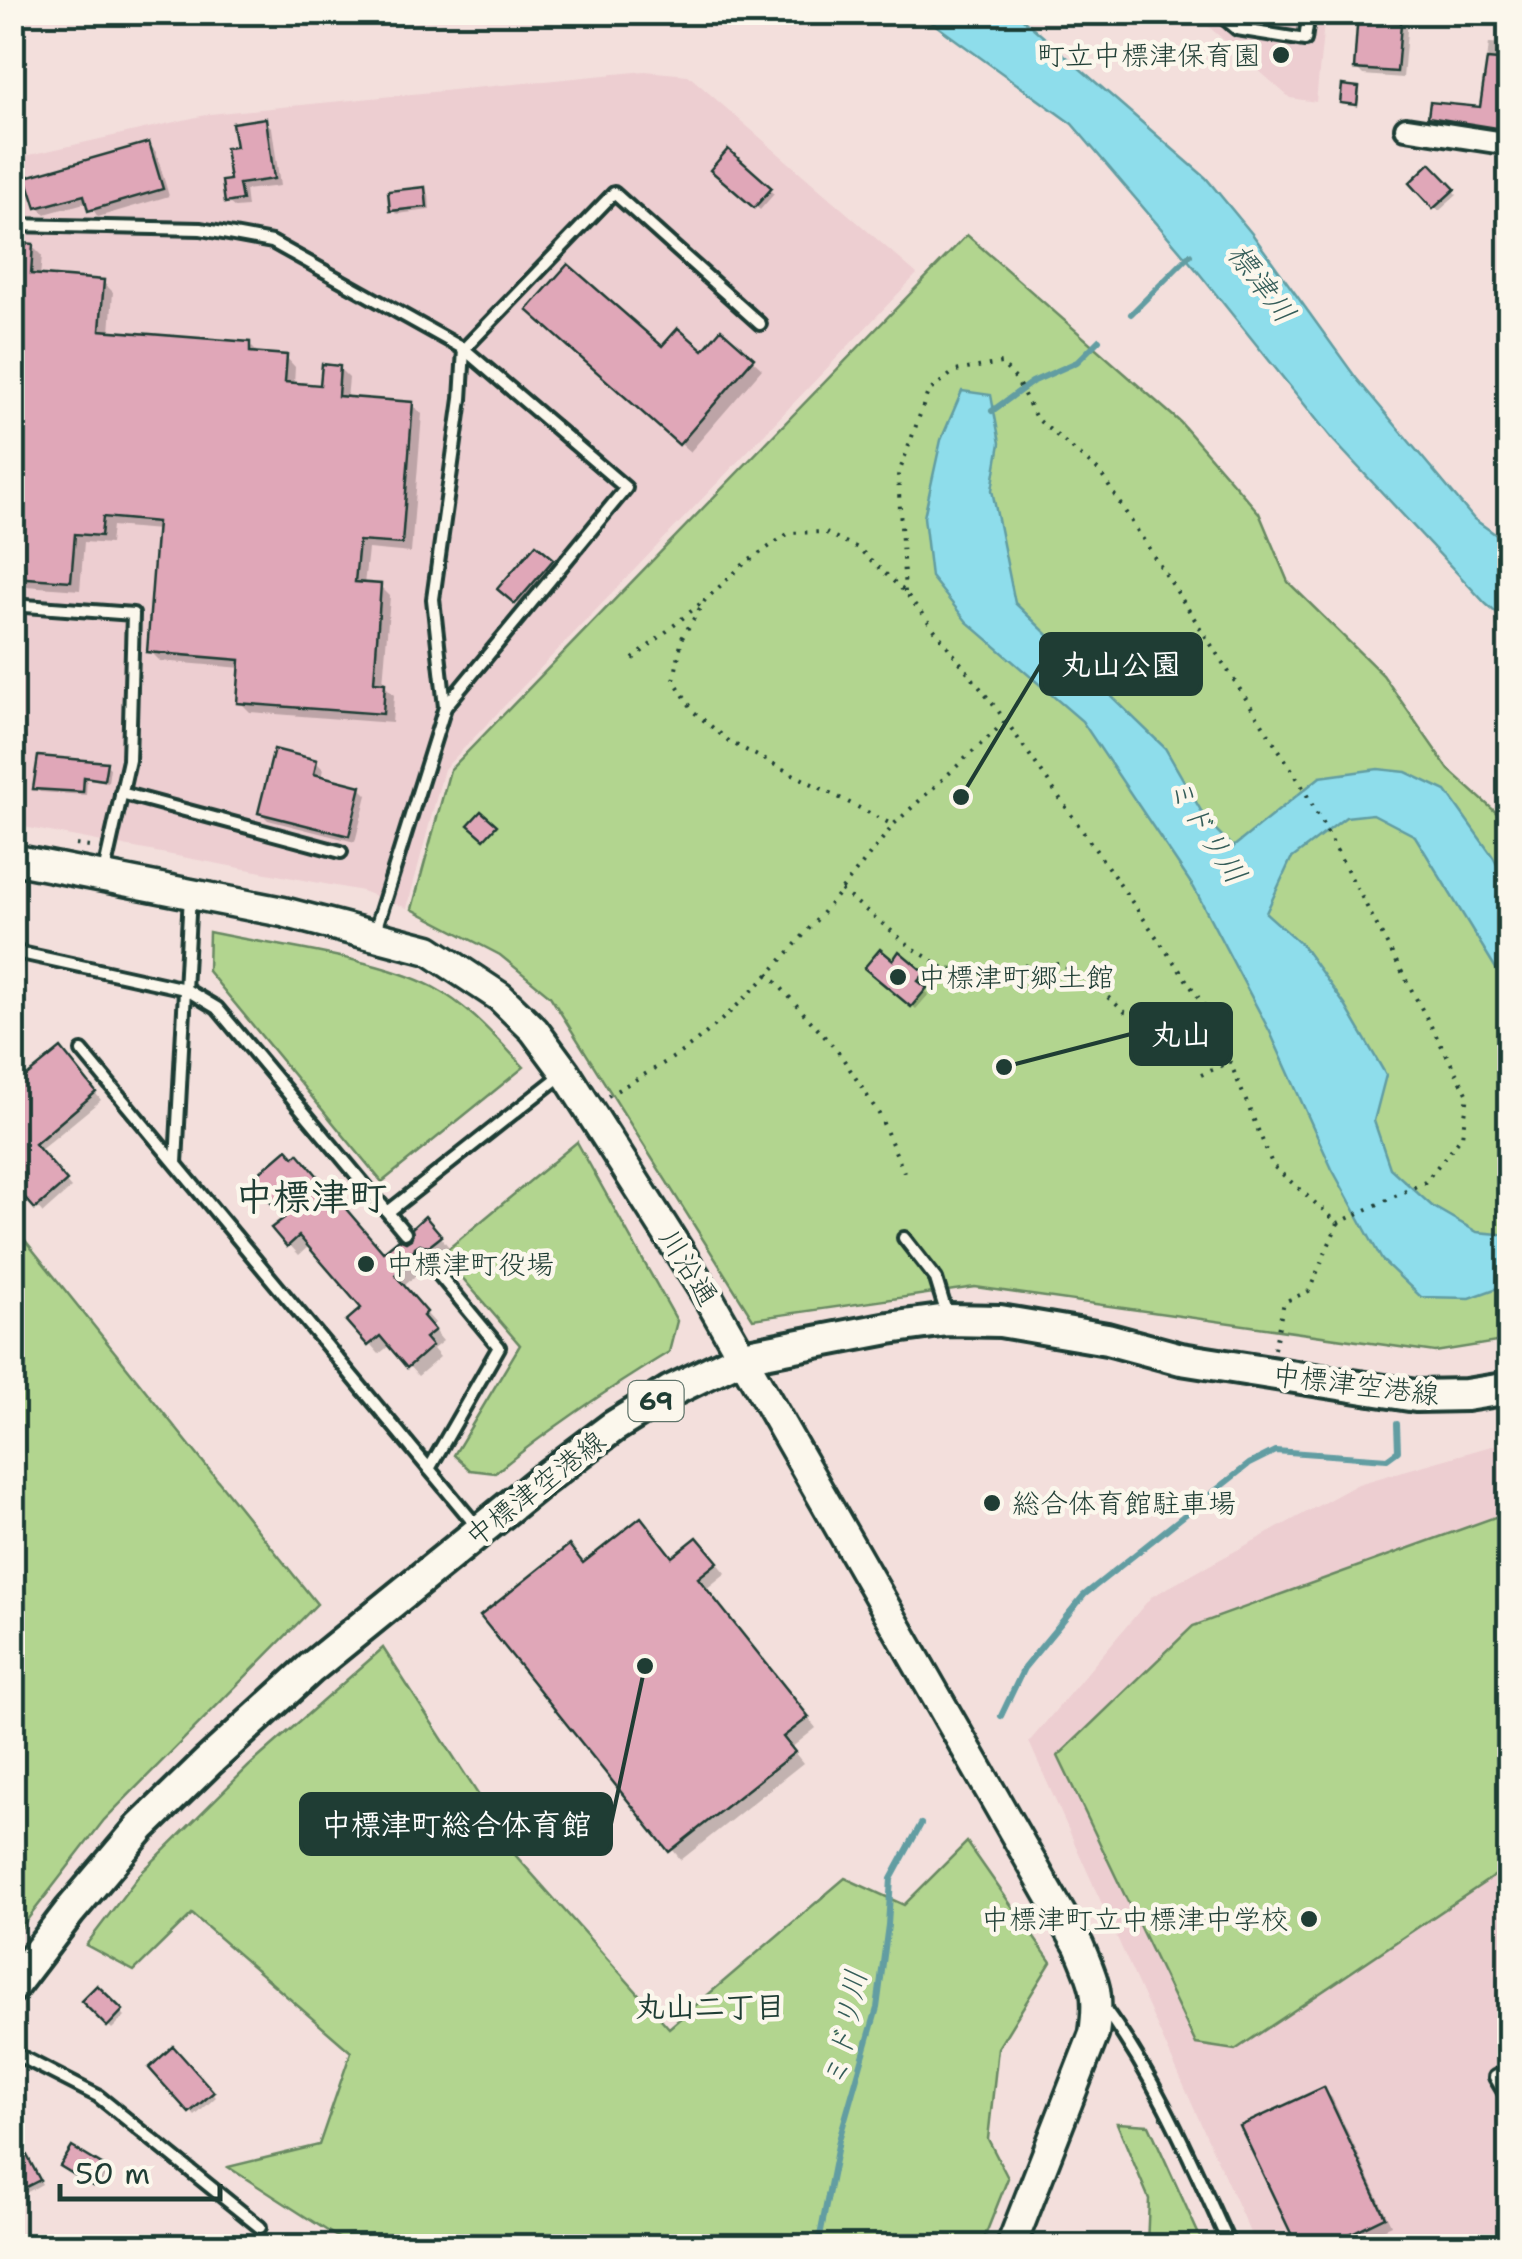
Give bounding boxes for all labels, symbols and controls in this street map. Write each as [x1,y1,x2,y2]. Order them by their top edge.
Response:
place label: 町立中標津保育園 [1037,36,1261,74]
marker: 町立中標津保育園 [1270,44,1292,66]
water label: 標津川 [1219,235,1305,331]
callout: 丸山公園 [1041,634,1201,694]
text: 丸山公園 [1061,644,1181,685]
water label: ミドリ川 [1157,769,1257,891]
place label: 中標津町郷土館 [918,958,1114,996]
marker: 中標津町郷土館 [887,966,909,988]
callout: 丸山 [1131,1004,1231,1064]
text: 丸山 [1151,1014,1211,1055]
district label: 中標津町 [235,1171,387,1222]
street label: 川沿通 [651,1221,727,1313]
place label: 中標津町役場 [386,1245,554,1283]
marker: 中標津町役場 [355,1253,377,1275]
street label: 中標津空港線 [1270,1355,1442,1413]
road number: 69 [628,1381,684,1421]
street label: 中標津空港線 [457,1421,613,1555]
place label: 総合体育館駐車場 [1012,1484,1236,1522]
marker: 総合体育館駐車場 [981,1492,1003,1514]
callout: 中標津町総合体育館 [301,1794,611,1854]
text: 中標津町総合体育館 [321,1804,591,1845]
place label: 中標津町立中標津中学校 [981,1900,1289,1938]
marker: 中標津町立中標津中学校 [1298,1908,1320,1930]
water label: ミドリ川 [813,1966,877,2092]
district label: 丸山二丁目 [635,1986,785,2027]
scale bar [60,2139,220,2201]
text: 50 m [75,2153,150,2194]

